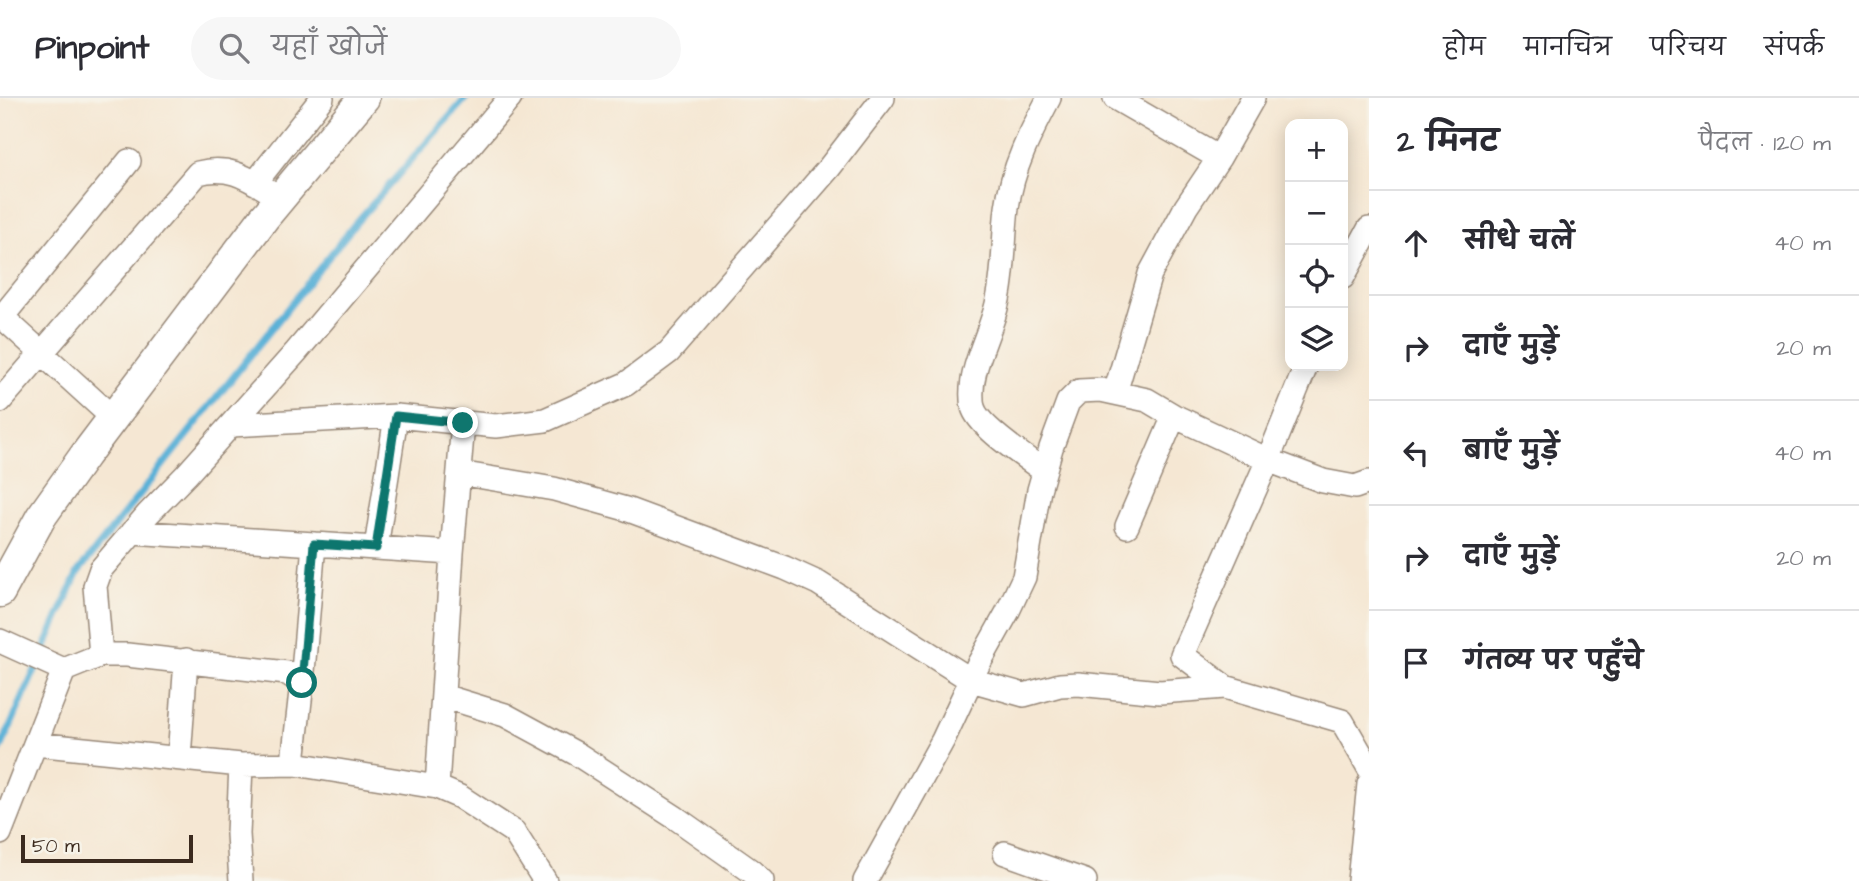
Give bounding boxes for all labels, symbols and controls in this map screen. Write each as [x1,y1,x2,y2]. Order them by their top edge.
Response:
search box [191,17,681,80]
text: Pinpoint [35,25,149,71]
icon: search [215,29,253,67]
text: यहाँ खोजें [271,29,387,65]
text: होम [1443,31,1486,65]
text: मानचित्र [1524,31,1612,65]
text: परिचय [1650,31,1726,65]
text: संपर्क [1764,31,1824,65]
map controls [1285,119,1348,371]
button: + [1285,119,1348,182]
text: 2 मिनट [1397,121,1499,163]
text: पैदल · 120 m [1698,127,1831,159]
button: − [1285,182,1348,245]
text: सीधे चलें [1464,223,1574,259]
icon: ahead [1397,224,1435,262]
text: 40 m [1774,227,1831,259]
button: locate [1285,245,1348,308]
button: layers [1285,308,1348,371]
text: दाएँ मुड़ें [1464,328,1558,364]
icon: right [1397,329,1435,367]
text: 20 m [1776,332,1831,364]
route end [447,407,478,438]
text: बाएँ मुड़ें [1464,433,1559,469]
icon: left [1397,434,1435,472]
text: 40 m [1774,437,1831,469]
text: दाएँ मुड़ें [1464,538,1558,574]
icon: right [1397,539,1435,577]
text: 20 m [1776,542,1831,574]
text: गंतव्य पर पहुँचे [1464,643,1643,679]
icon: arrive [1397,644,1435,682]
route start [286,667,317,698]
scale bar [21,832,192,864]
text: 50 m [32,833,80,860]

